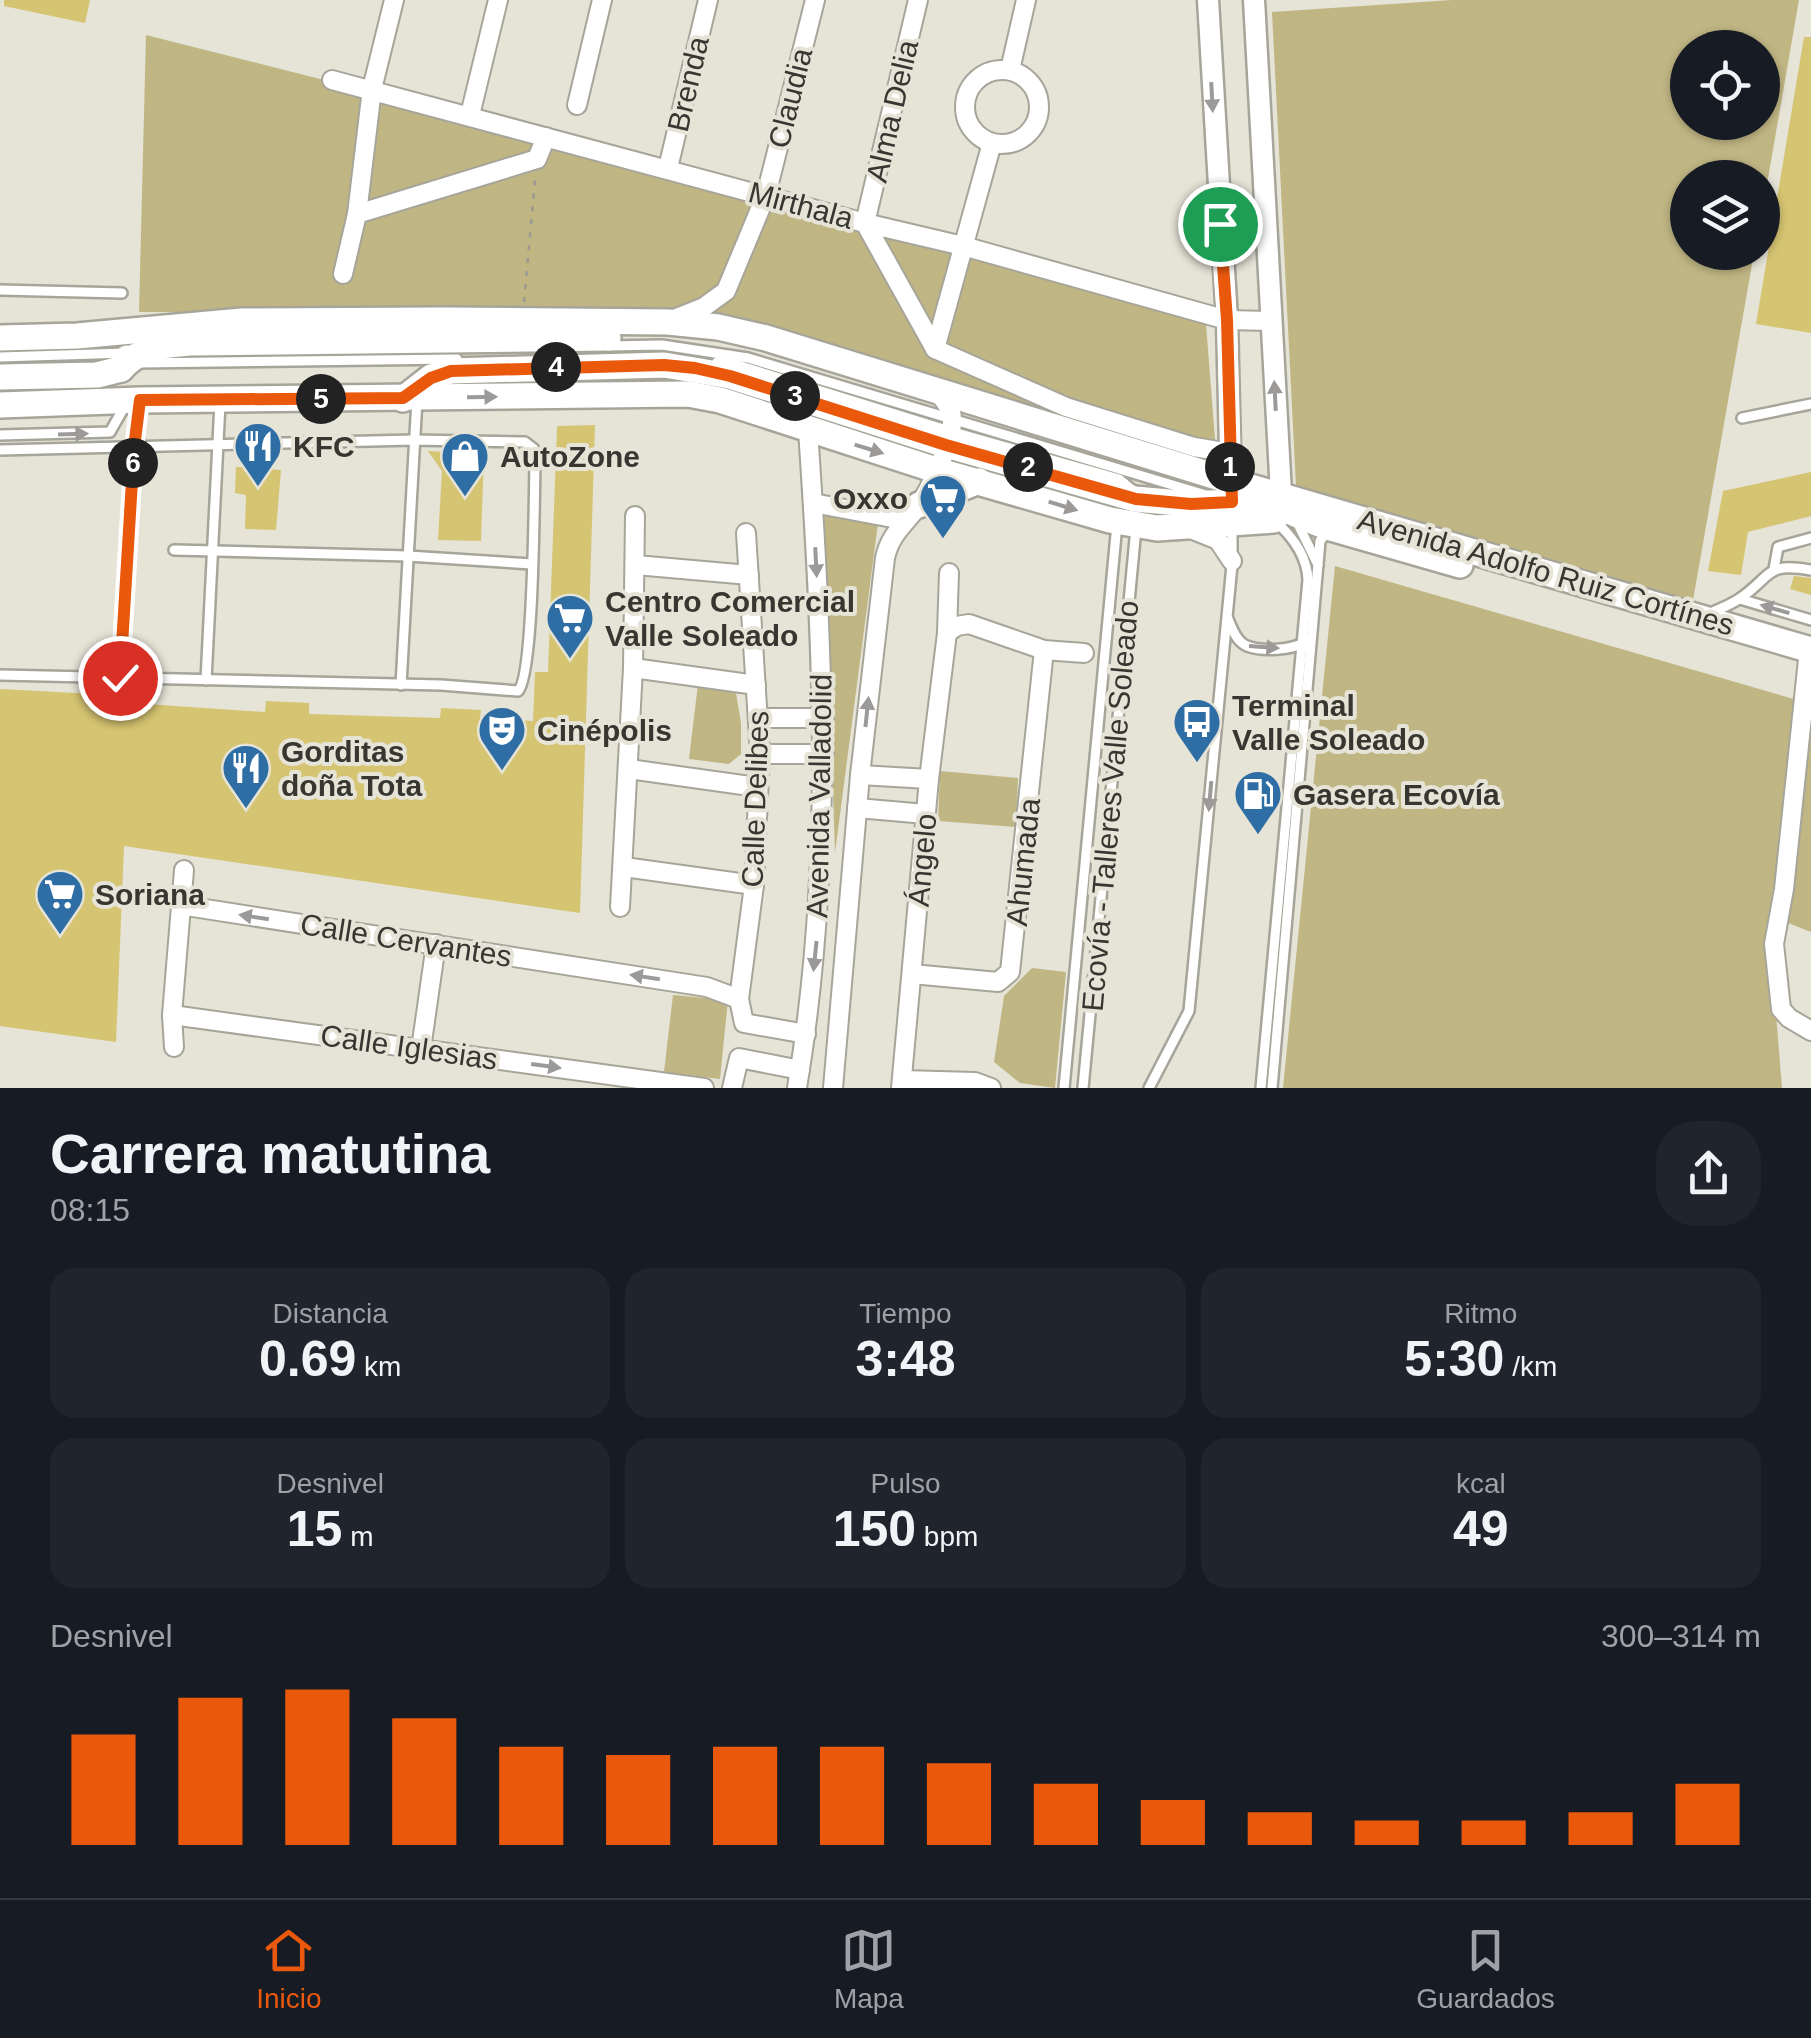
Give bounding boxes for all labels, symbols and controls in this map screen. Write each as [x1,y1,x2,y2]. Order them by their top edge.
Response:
map controls [1670,30,1780,270]
button: locate [1670,30,1780,140]
street label: Brenda [661,33,715,135]
street label: Alma Delia [860,36,924,185]
street label: Claudia [762,44,818,151]
one-way arrow [1205,82,1221,114]
button: layers [1670,160,1780,270]
street label: Mirthala [745,175,857,235]
pin [1178,182,1263,267]
icon: arrive [1193,197,1248,252]
pin: 4 [531,342,581,392]
text: 4 [548,351,564,382]
pin: 3 [770,371,820,421]
pin: 5 [296,374,346,424]
text: 3 [787,380,803,411]
one-way arrow [1267,380,1283,412]
text: 5 [313,383,329,414]
one-way arrow [467,389,499,405]
restaurant icon: KFC [232,420,284,488]
one-way arrow [58,426,90,442]
place label: KFC [293,430,355,463]
shop icon: AutoZone [439,430,491,498]
pin: 6 [108,438,158,488]
place label: AutoZone [500,440,640,473]
one-way arrow [854,442,884,457]
pin: 2 [1003,442,1053,492]
pin: 1 [1205,442,1255,492]
text: 6 [125,447,141,478]
text: 2 [1020,451,1036,482]
text: 1 [1222,451,1238,482]
supermarket icon: Oxxo [917,472,969,540]
place label: Oxxo [833,482,908,515]
one-way arrow [1048,499,1079,514]
street label: Avenida Adolfo Ruiz Cortínes [1354,502,1738,642]
one-way arrow [808,546,824,578]
place label: Centro Comercial Valle Soleado [605,585,855,652]
supermarket icon: Centro Comercial Valle Soleado [544,592,596,660]
street label: Ecovía - Talleres Valle Soleado [1076,599,1144,1013]
one-way arrow [1760,601,1790,616]
pin [78,636,163,721]
one-way arrow [1249,639,1281,655]
icon: check [93,651,148,706]
street label: Avenida Valladolid [800,674,838,918]
place label: Terminal Valle Soleado [1232,689,1425,756]
one-way arrow [860,696,876,727]
bus stop icon: Terminal Valle Soleado [1171,696,1223,764]
theatre icon: Cinépolis [476,704,528,772]
street label: Calle Delibes [735,710,775,888]
place label: Cinépolis [537,714,672,747]
place label: Gorditas doña Tota [281,735,422,802]
restaurant icon: Gorditas doña Tota [220,742,272,810]
fuel station icon: Gasera Ecovía [1232,768,1284,836]
place label: Gasera Ecovía [1293,778,1500,811]
one-way arrow [1201,780,1217,812]
street label: Ahumada [1000,796,1046,928]
street label: Ángelo [901,812,943,908]
supermarket icon: Soriana [34,868,86,936]
place label: Soriana [95,878,205,911]
street label: Calle Cervantes [298,907,514,973]
one-way arrow [238,908,270,924]
one-way arrow [807,941,823,973]
one-way arrow [629,969,660,984]
street label: Calle Iglesias [318,1018,500,1076]
one-way arrow [531,1059,563,1075]
button: share [1656,1121,1761,1226]
text: Carrera matutina [50,1123,490,1185]
text: 08:15 [50,1192,130,1228]
text: Distancia [273,1298,388,1329]
text: Tiempo [859,1298,952,1329]
text: Ritmo [1444,1298,1517,1329]
text: 0.69 [259,1331,356,1387]
text: 3:48 [855,1331,956,1387]
text: 5:30 [1404,1331,1504,1387]
text: km [356,1351,401,1382]
text: /km [1504,1351,1557,1382]
text: Desnivel [276,1468,384,1499]
text: Pulso [870,1468,941,1499]
text: kcal [1456,1468,1506,1499]
text: 15 [287,1501,342,1557]
text: 150 [833,1501,916,1557]
text: 49 [1453,1501,1509,1557]
text: m [342,1521,374,1552]
text: bpm [916,1521,978,1552]
text: Desnivel [50,1618,173,1654]
text: 300–314 m [1601,1618,1761,1654]
tab: Inicio [256,1923,322,2015]
tab: Mapa [834,1923,904,2015]
tab: Guardados [1416,1923,1555,2015]

